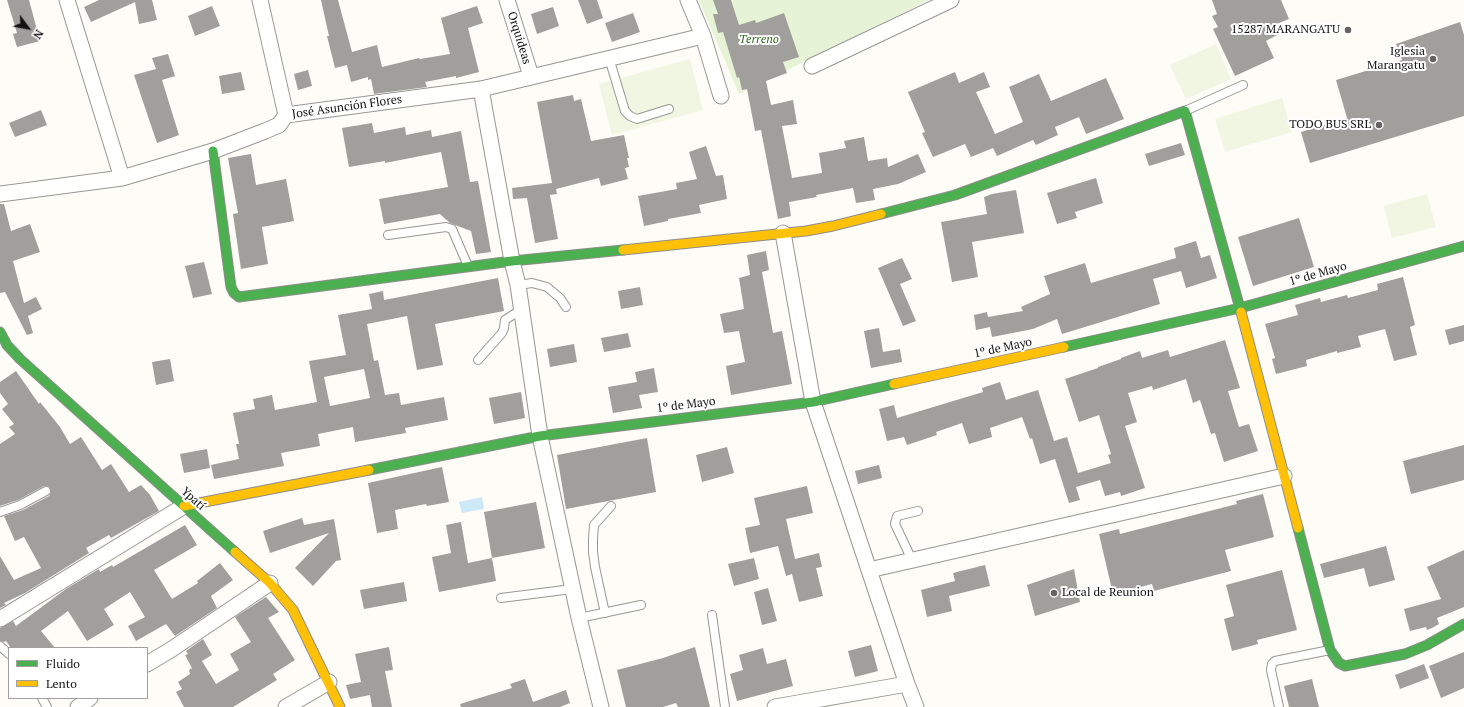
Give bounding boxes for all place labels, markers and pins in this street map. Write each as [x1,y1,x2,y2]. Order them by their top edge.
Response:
place label: 15287 MARANGATU [1231,23,1340,37]
marker: 15287 MARANGATU [1343,25,1353,35]
place label: Iglesia Marangatu [1367,45,1425,73]
marker: Iglesia Marangatu [1428,54,1438,64]
place label: TODO BUS SRL [1289,118,1371,132]
marker: TODO BUS SRL [1374,120,1384,130]
place label: Local de Reunion [1062,586,1154,600]
marker: Local de Reunion [1049,588,1059,598]

